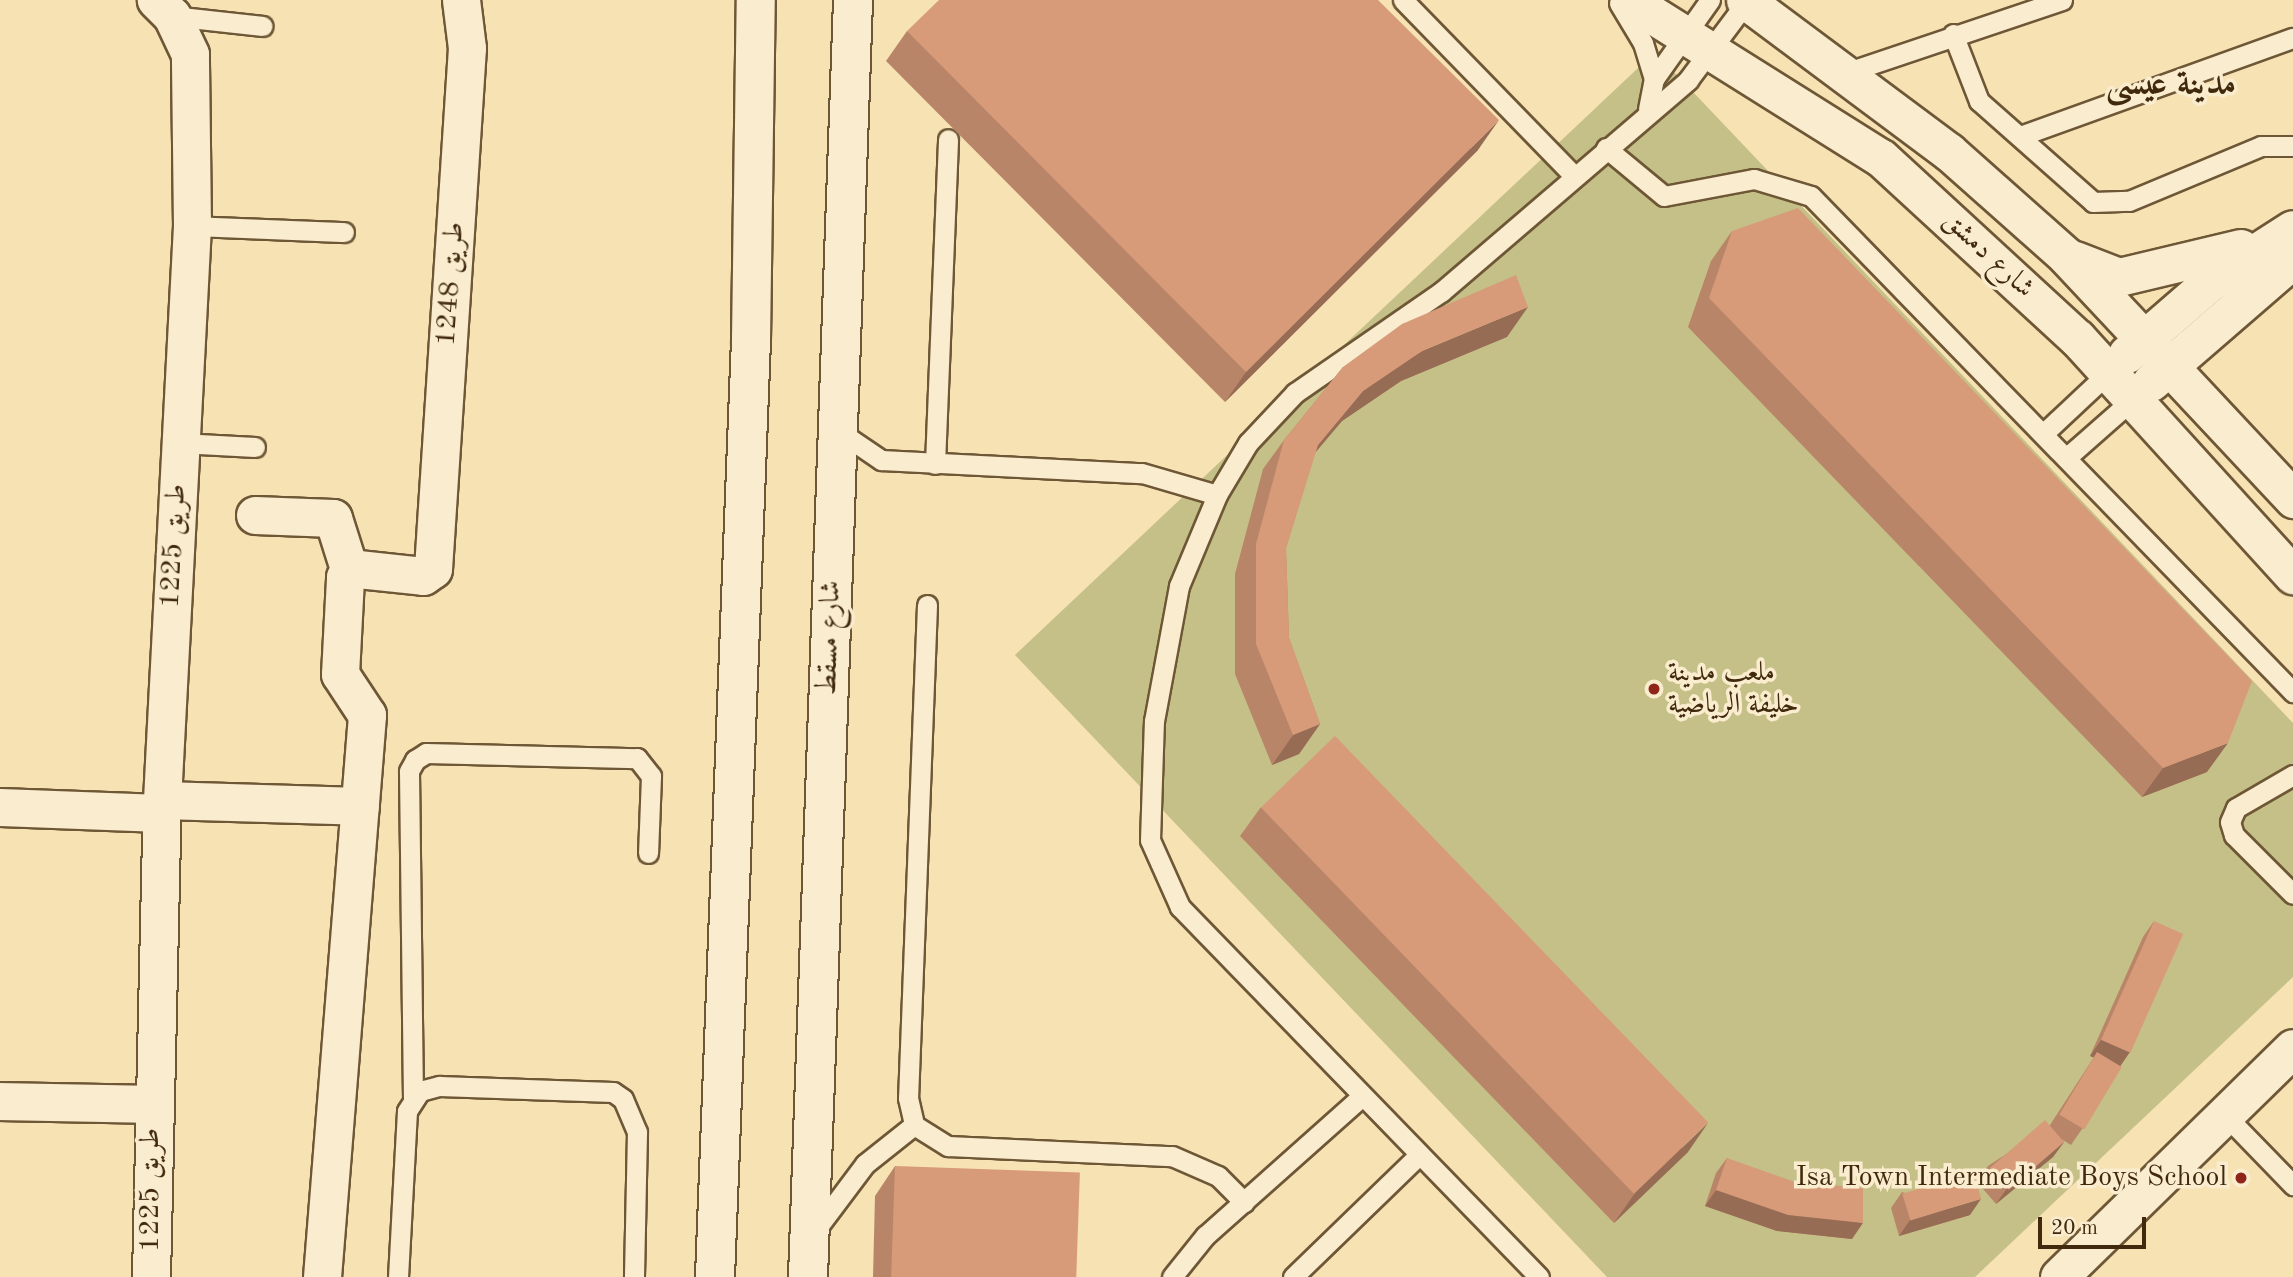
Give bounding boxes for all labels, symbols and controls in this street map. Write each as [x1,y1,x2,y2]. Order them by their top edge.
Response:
district label: مدينة عيسى [2106,63,2236,105]
street label: شارع دمشق [1935,204,2041,306]
street label: طريق 1248 [430,221,472,347]
street label: طريق 1225 [154,483,194,609]
street label: شارع مسقط [811,580,849,696]
place label: ملعب مدينة خليفة الرياضية [1668,656,1799,722]
marker: ملعب مدينة خليفة الرياضية [1646,681,1662,697]
street label: طريق 1225 [134,1128,168,1252]
place label: Isa Town Intermediate Boys School [1796,1161,2227,1195]
marker: Isa Town Intermediate Boys School [2233,1170,2249,1186]
scale bar [2041,1204,2150,1248]
text: 20 m [2051,1218,2098,1239]

